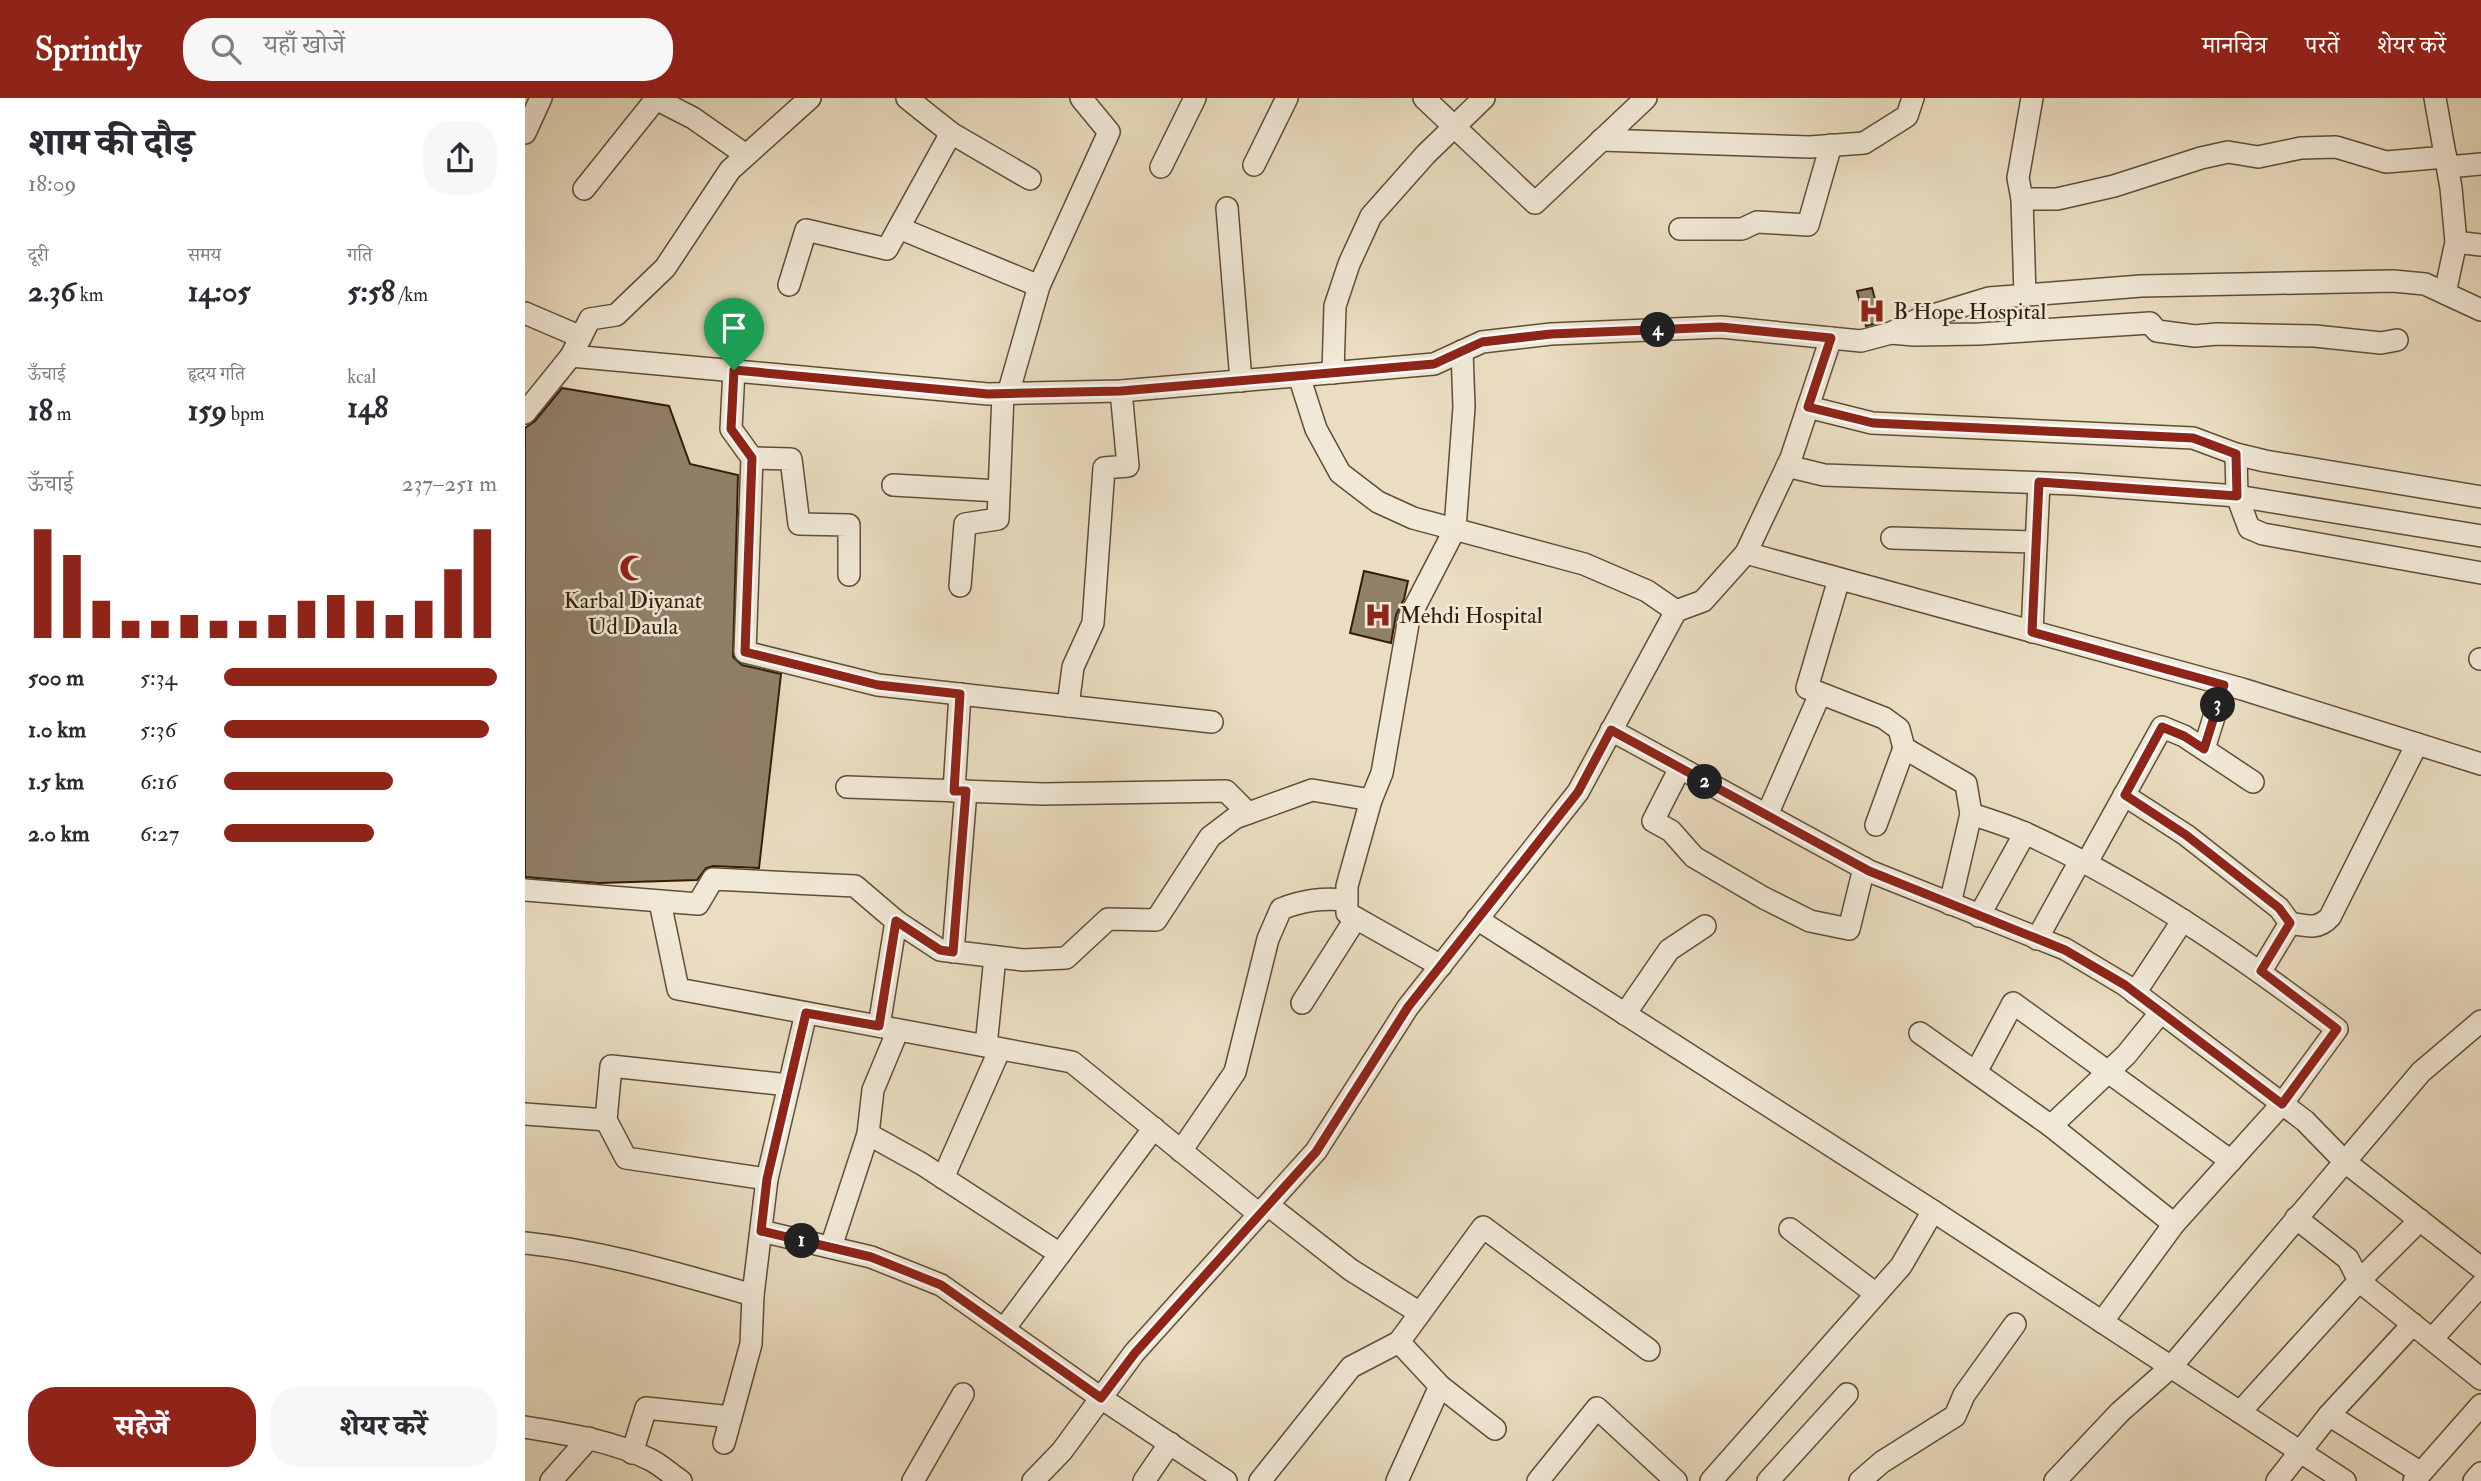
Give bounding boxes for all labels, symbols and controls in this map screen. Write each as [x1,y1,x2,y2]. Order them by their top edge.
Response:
search box [183,18,673,81]
text: Sprintly [35,29,141,70]
text: यहाँ खोजें [263,29,345,61]
icon: search [207,30,245,68]
text: मानचित्र [2202,30,2267,61]
text: परतें [2305,30,2339,61]
text: शेयर करें [2377,30,2446,61]
text: शाम की दौड़ [28,119,194,167]
button: share [423,121,497,195]
text: 18:09 [28,169,76,198]
text: दूरी [28,243,49,267]
text: समय [188,243,221,267]
text: गति [347,243,372,267]
text: 2.36 [28,273,76,310]
text: 14:05 [188,273,251,310]
text: 5:58 [347,273,395,310]
text: km [76,283,103,307]
text: /km [395,283,428,307]
hospital icon: B Hope Hospital [1857,296,1887,326]
place label: B Hope Hospital [1893,297,2047,327]
pin [704,298,764,370]
icon: arrive [715,309,753,347]
pin: 4 [1641,313,1675,348]
text: 4 [1652,317,1663,341]
text: ऊँचाई [28,362,65,386]
text: हृदय गति [188,362,245,386]
text: kcal [347,365,376,389]
text: 148 [347,389,388,426]
text: 18 [28,392,53,429]
text: 159 [188,392,227,429]
text: m [53,402,72,426]
text: bpm [227,402,265,426]
text: ऊँचाई [28,469,73,498]
text: 237–251 m [402,469,497,498]
mosque icon: Karbal Diyanat Ud Daula [618,553,648,583]
place label: Karbal Diyanat Ud Daula [564,586,702,641]
hospital icon: Mehdi Hospital [1363,600,1393,630]
place label: Mehdi Hospital [1399,601,1543,631]
text: 500 m [28,663,84,692]
text: 5:34 [140,663,177,692]
pin: 3 [2201,688,2235,722]
text: 3 [2214,692,2221,716]
text: 1.0 km [28,715,86,744]
text: 5:36 [140,715,176,744]
pin: 2 [1687,764,1723,800]
text: 1.5 km [28,767,84,796]
text: 6:16 [140,767,177,796]
text: 2 [1700,769,1709,793]
text: 2.0 km [28,819,90,848]
text: 6:27 [140,819,179,848]
pin: 1 [785,1224,819,1258]
text: 1 [798,1228,805,1252]
button: सहेजें [28,1387,256,1467]
button: शेयर करें [270,1387,497,1467]

